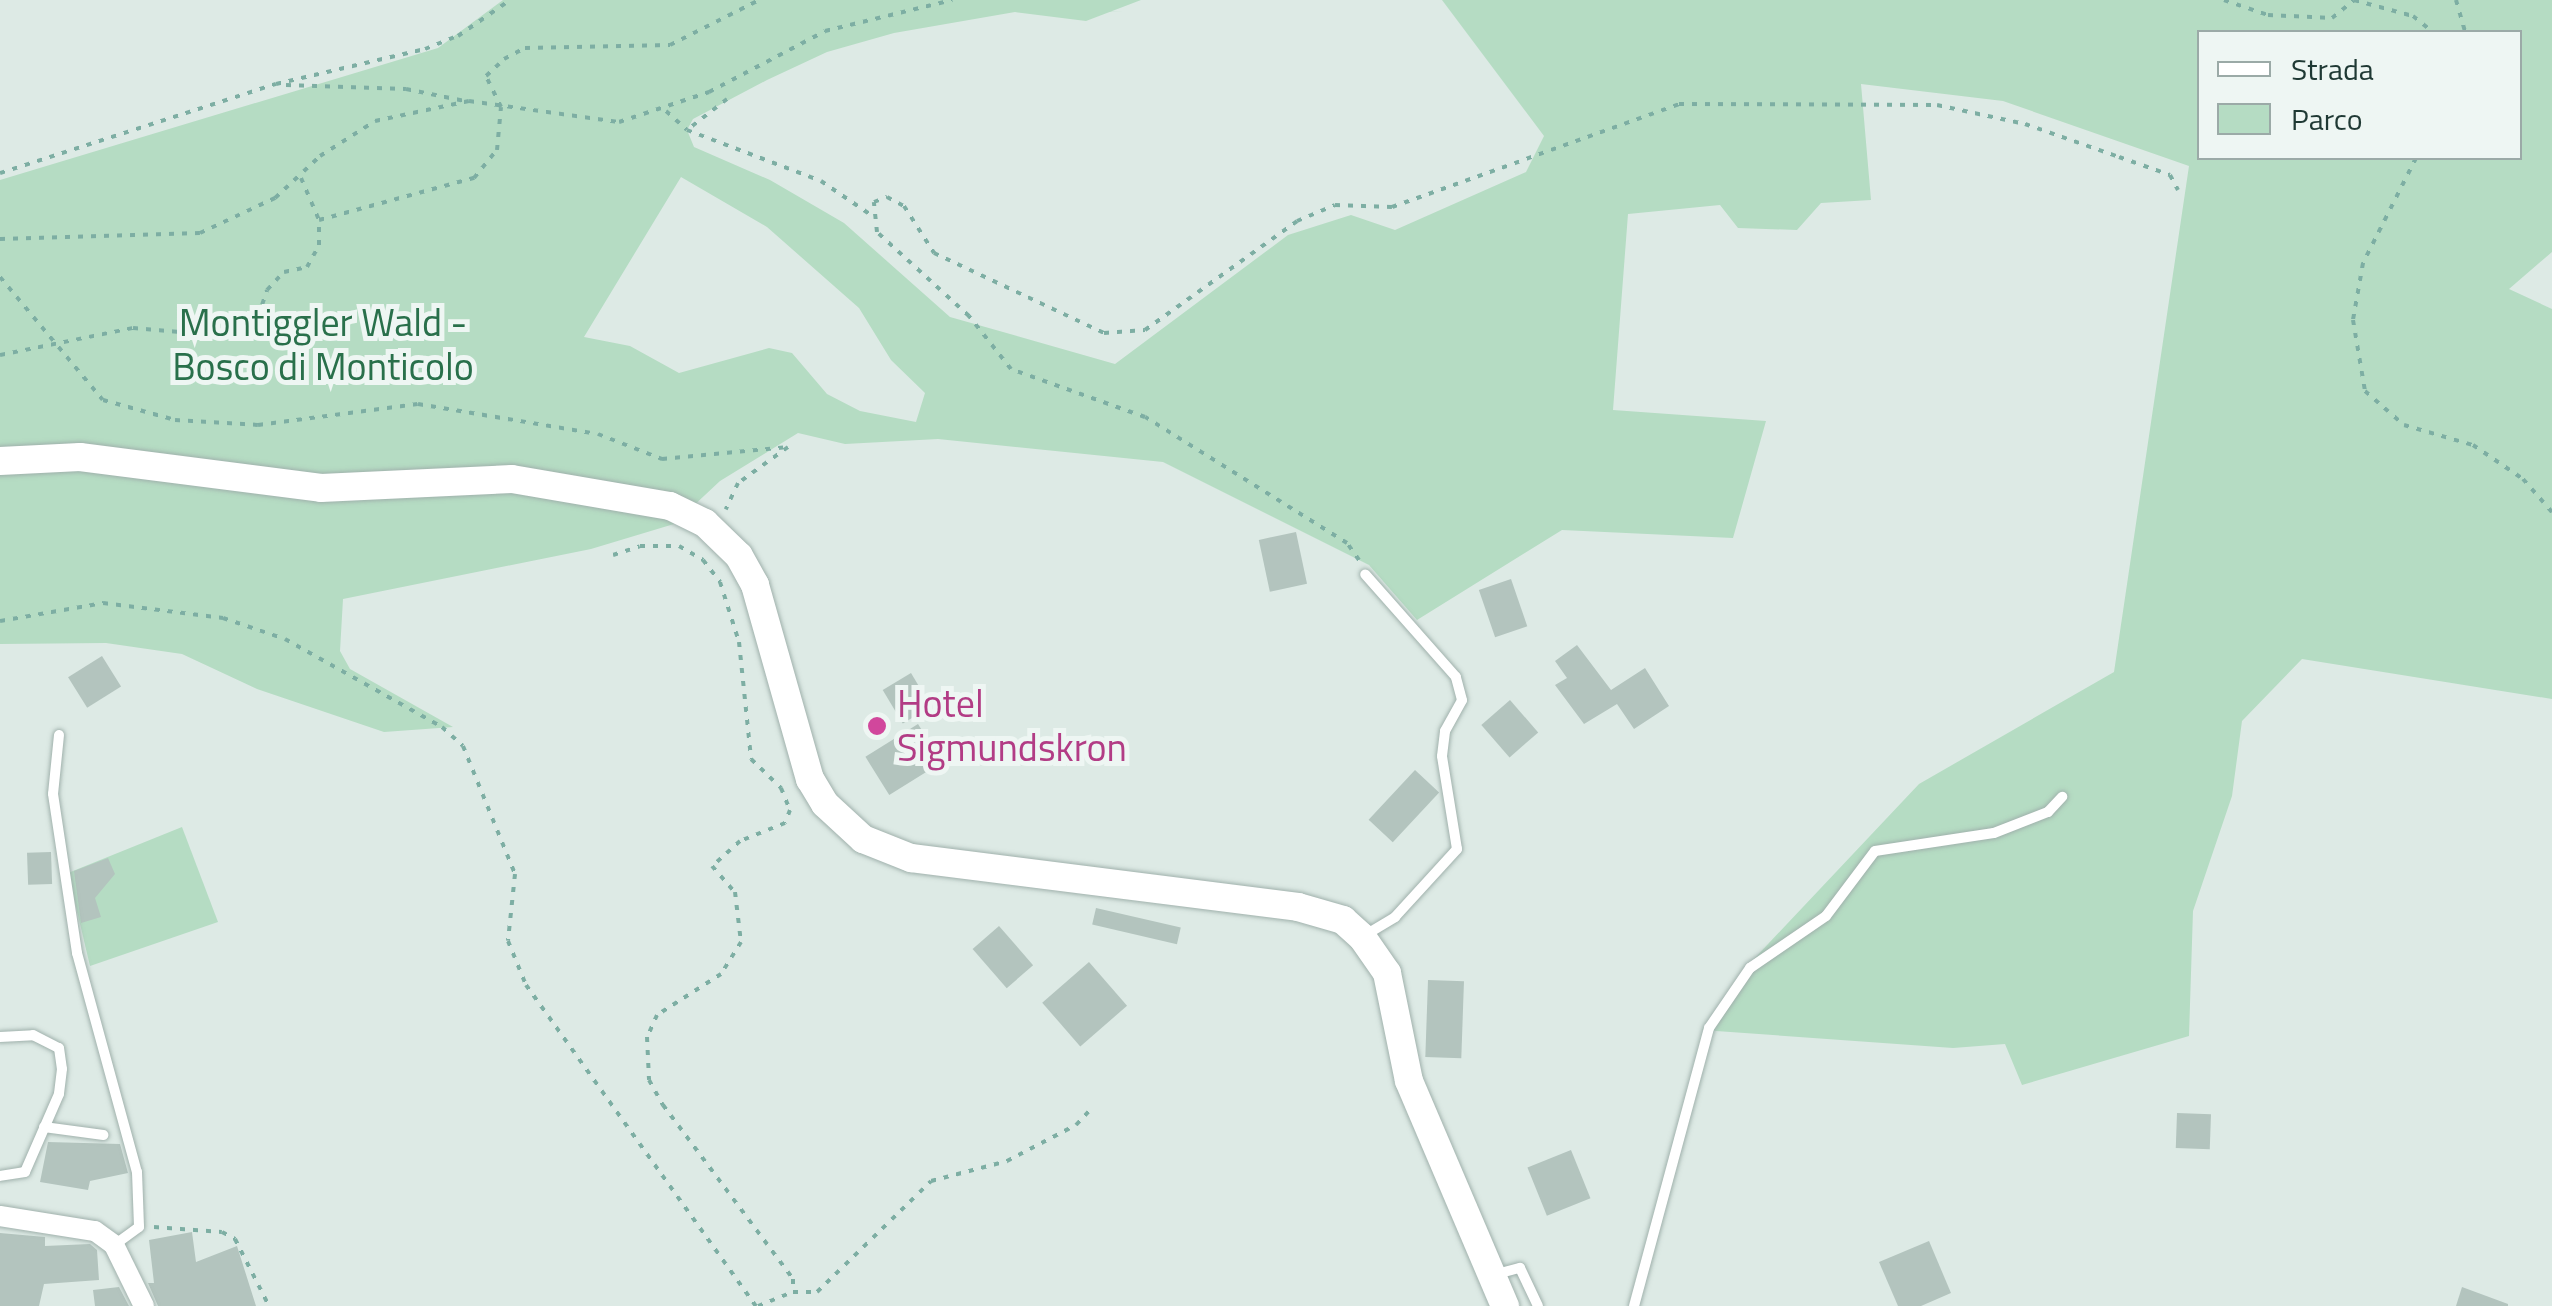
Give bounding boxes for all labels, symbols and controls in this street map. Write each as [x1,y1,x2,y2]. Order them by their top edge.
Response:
legend [2197,30,2522,160]
text: Strada [2291,46,2374,92]
text: Parco [2291,96,2363,142]
park label: Montiggler Wald - Bosco di Monticolo [172,300,474,389]
place label: Hotel Sigmundskron [897,681,1127,771]
marker: Hotel Sigmundskron [866,715,888,737]

